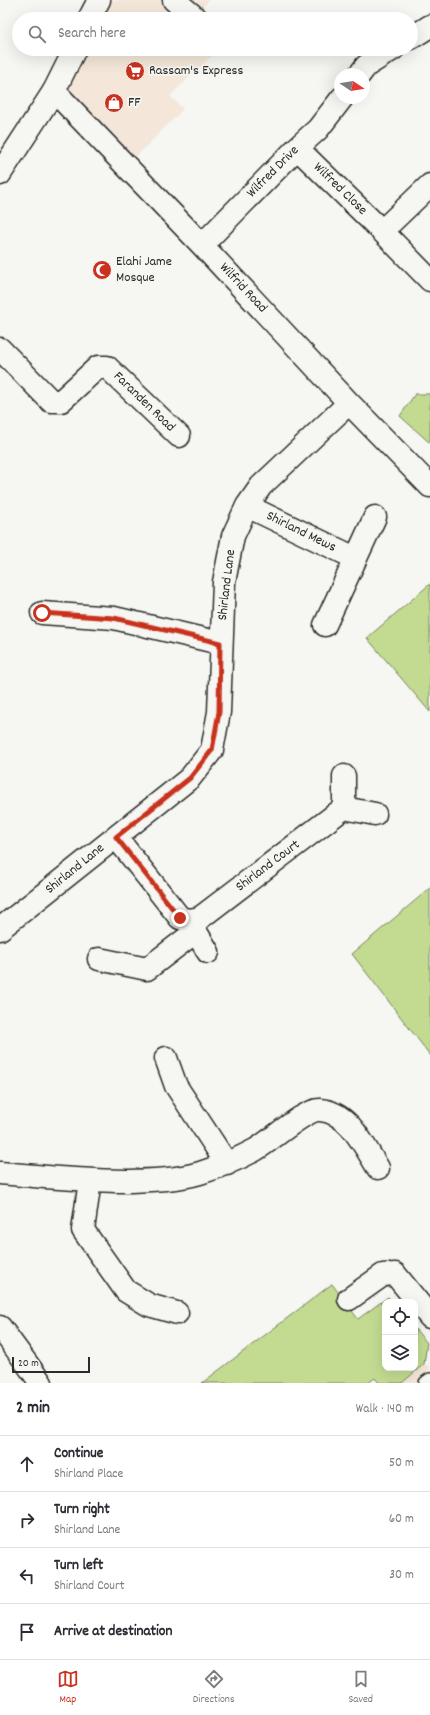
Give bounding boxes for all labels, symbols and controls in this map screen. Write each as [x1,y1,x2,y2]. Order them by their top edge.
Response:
search box [12,12,418,56]
icon: search [26,23,48,45]
text: Search here [58,23,126,45]
supermarket icon: Rassam's Express [124,60,146,82]
place label: Rassam's Express [149,61,243,81]
north arrow [334,68,370,104]
shop icon: FF [103,92,125,114]
place label: FF [128,93,141,113]
street label: Wilfred Drive [242,141,304,203]
street label: Wilfred Close [308,158,372,220]
place label: Elahi Jame Mosque [116,252,172,288]
street label: Wilfrid Road [214,258,272,318]
mosque icon: Elahi Jame Mosque [91,259,113,281]
street label: Faranden Road [108,367,180,437]
street label: Shirland Mews [263,506,340,558]
street label: Shirland Lane [213,548,241,622]
route start [33,604,51,622]
street label: Shirland Court [232,835,304,897]
street label: Shirland Lane [41,839,109,899]
route end [171,909,189,927]
map controls [382,1299,418,1371]
button: locate [382,1299,418,1335]
button: layers [382,1335,418,1371]
scale bar [12,1355,90,1374]
text: 20 m [18,1356,39,1372]
text: 2 min [16,1397,50,1421]
text: Walk · 140 m [356,1400,414,1419]
text: Continue [54,1443,103,1465]
icon: ahead [16,1453,38,1475]
text: 50 m [389,1454,414,1473]
text: Shirland Place [54,1465,123,1484]
text: Turn right [54,1499,110,1521]
icon: right [16,1509,38,1531]
text: 60 m [389,1510,414,1529]
text: Shirland Lane [54,1521,120,1540]
text: Turn left [54,1555,103,1577]
icon: left [16,1565,38,1587]
text: 30 m [389,1566,414,1585]
text: Shirland Court [54,1577,125,1596]
icon: arrive [16,1621,38,1643]
text: Arrive at destination [54,1621,172,1643]
tab: Map [57,1668,79,1708]
tab: Directions [193,1668,235,1708]
tab: Saved [348,1668,373,1708]

